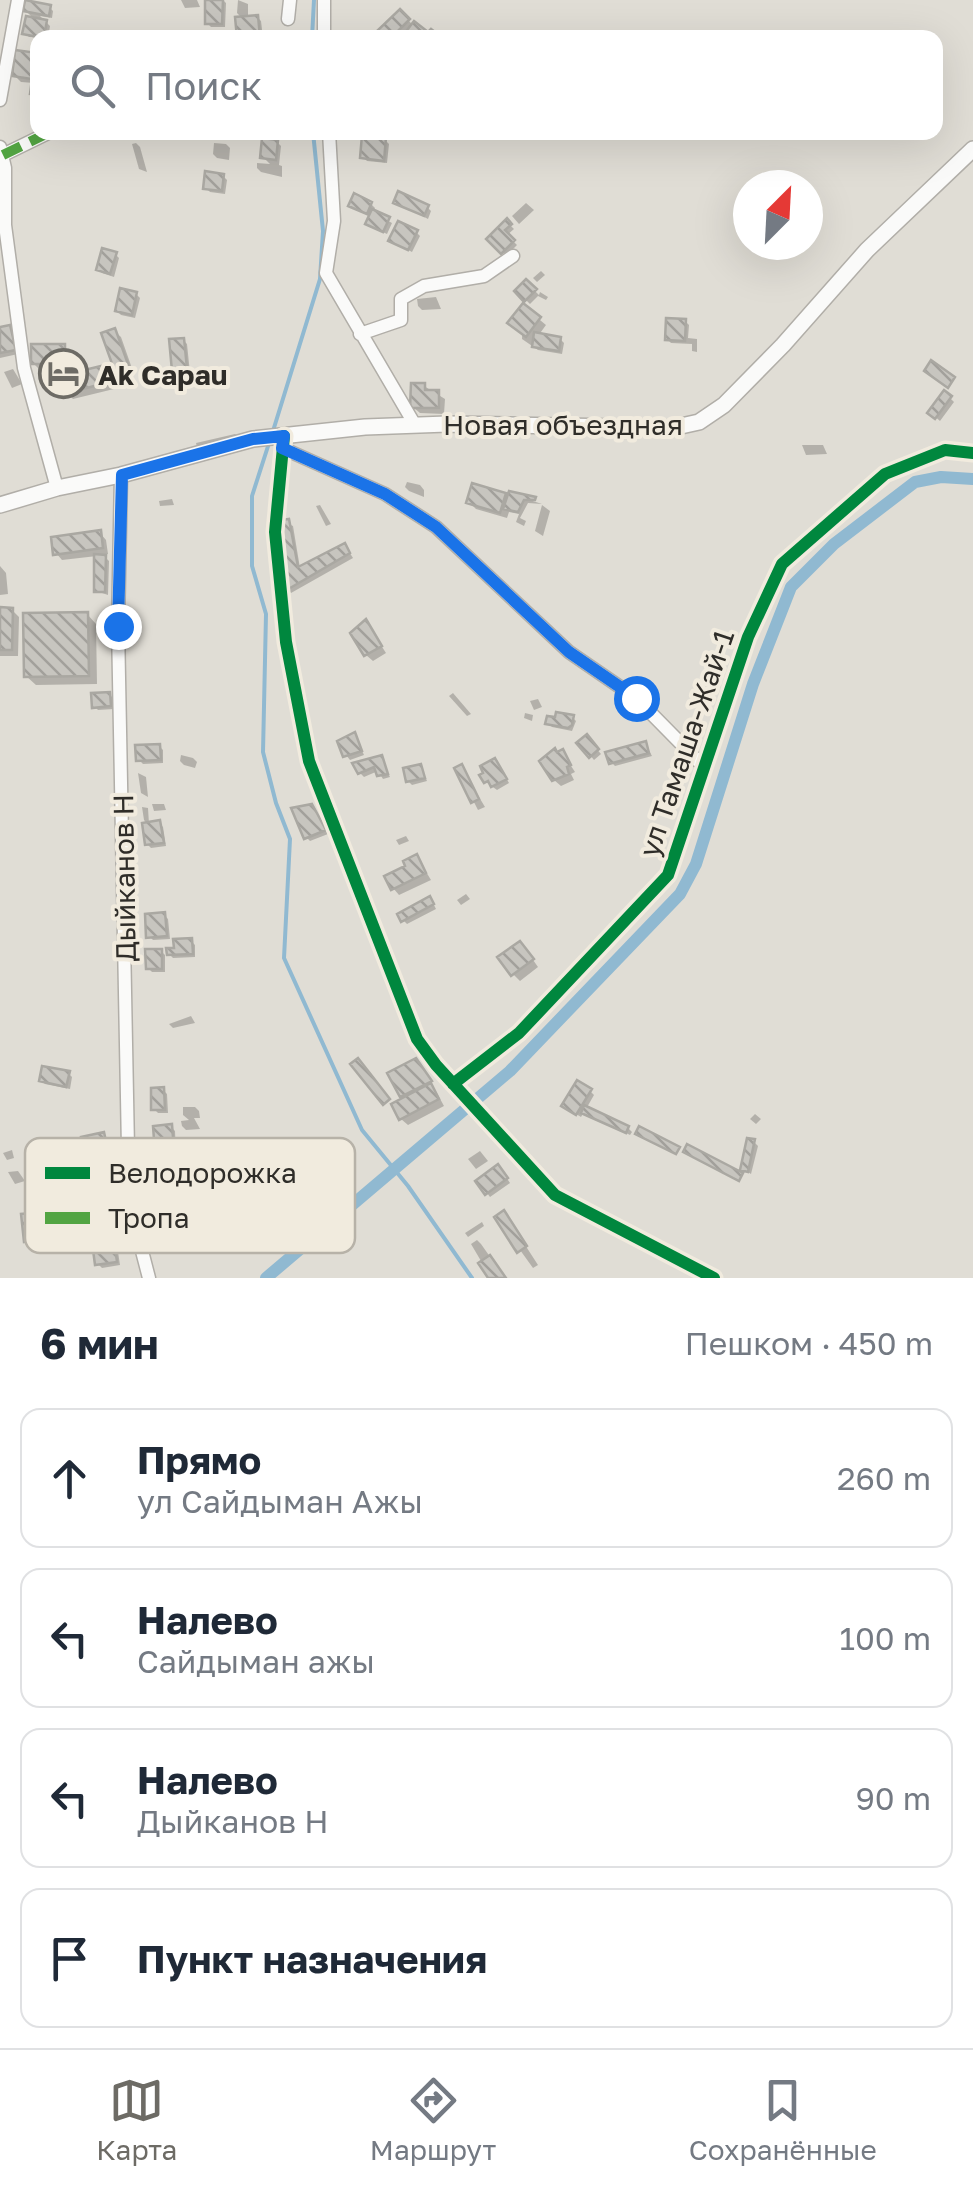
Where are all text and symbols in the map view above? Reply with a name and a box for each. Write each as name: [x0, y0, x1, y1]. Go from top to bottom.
search box: [30, 30, 943, 140]
icon: search: [65, 58, 120, 113]
text: Поиск: [145, 63, 262, 108]
north arrow: [733, 170, 823, 260]
hotel icon: Ak Capau: [37, 348, 89, 400]
place label: Ak Capau: [98, 358, 227, 391]
street label: Новая объездная: [443, 408, 683, 441]
route end: [96, 604, 142, 650]
street label: ул Тамаша-Жай-1: [632, 625, 740, 861]
route start: [614, 676, 660, 722]
street label: Дыйканов Н: [106, 794, 142, 962]
legend: [25, 1138, 355, 1253]
text: Велодорожка: [108, 1156, 297, 1189]
text: Тропа: [108, 1201, 189, 1234]
text: 6 мин: [40, 1318, 159, 1368]
text: Пешком · 450 m: [685, 1324, 933, 1362]
text: Прямо: [137, 1437, 261, 1482]
icon: ahead: [42, 1451, 97, 1506]
text: 260 m: [837, 1459, 931, 1497]
text: ул Сайдыман Ажы: [137, 1482, 423, 1520]
text: Налево: [137, 1597, 278, 1642]
icon: left: [42, 1611, 97, 1666]
text: 100 m: [839, 1619, 931, 1657]
text: Сайдыман ажы: [137, 1642, 375, 1680]
text: Налево: [137, 1757, 278, 1802]
icon: left: [42, 1771, 97, 1826]
text: 90 m: [855, 1779, 931, 1817]
text: Дыйканов Н: [137, 1802, 329, 1840]
icon: arrive: [42, 1931, 97, 1986]
text: Пункт назначения: [137, 1936, 487, 1981]
tab: Карта: [96, 2073, 177, 2166]
tab: Маршрут: [370, 2073, 496, 2166]
tab: Сохранённые: [689, 2073, 877, 2166]

